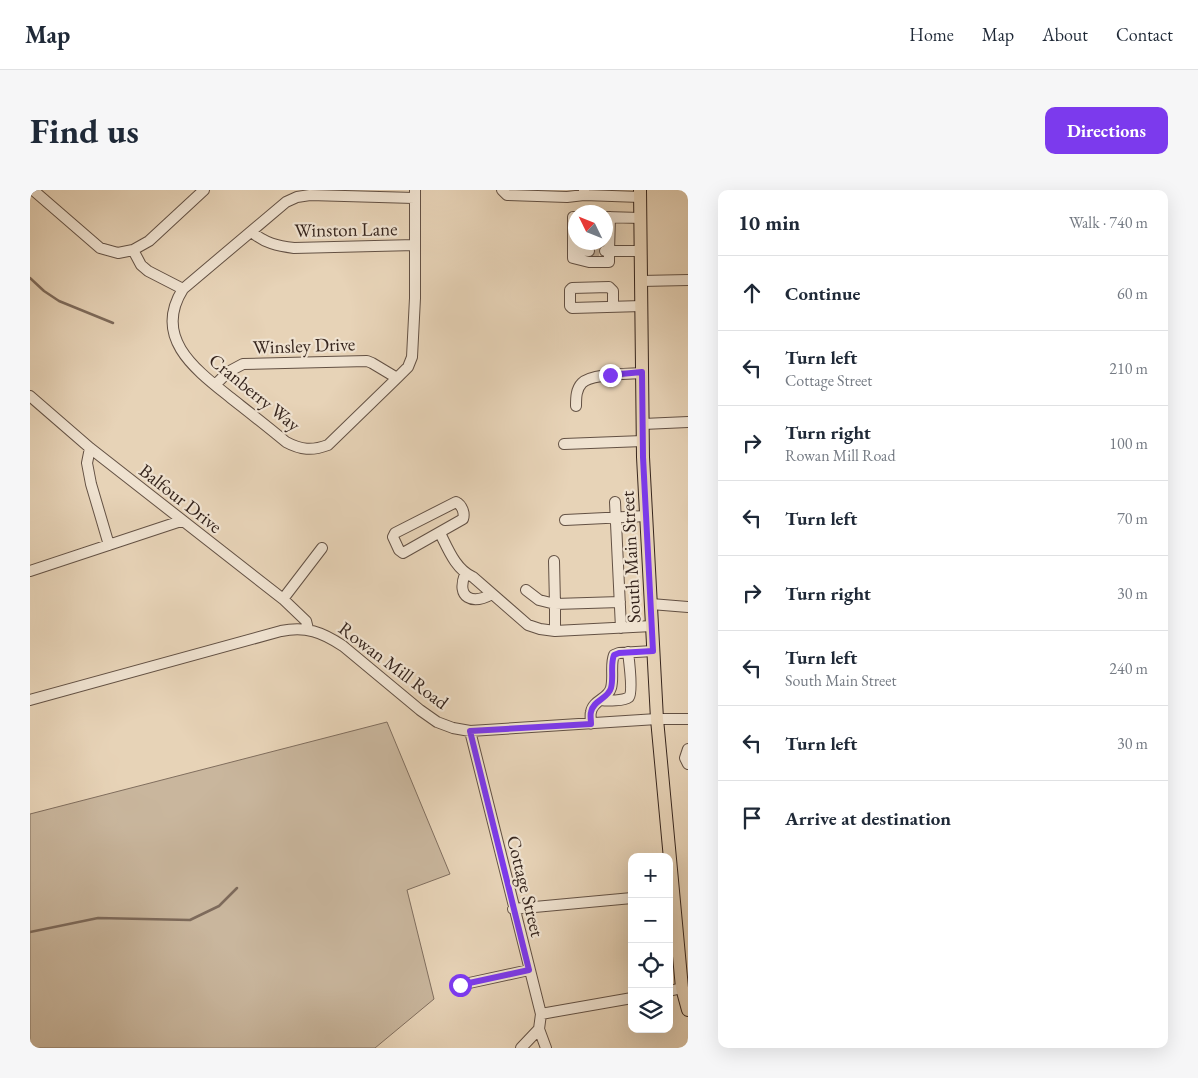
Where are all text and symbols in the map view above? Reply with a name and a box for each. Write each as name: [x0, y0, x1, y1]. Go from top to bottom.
text: Map: [25, 19, 70, 50]
text: Home: [909, 23, 954, 46]
text: Map: [982, 23, 1014, 46]
text: About: [1042, 23, 1088, 46]
text: Contact: [1116, 23, 1173, 46]
button: Directions: [1045, 107, 1168, 154]
text: Find us: [30, 108, 139, 153]
north arrow: [568, 205, 613, 250]
text: 10 min: [738, 209, 800, 236]
text: Walk · 740 m: [1069, 212, 1148, 233]
street label: Winston Lane: [294, 216, 398, 243]
icon: ahead: [738, 279, 766, 307]
text: Continue: [785, 281, 860, 306]
text: 60 m: [1117, 283, 1148, 304]
street label: Winsley Drive: [252, 331, 356, 360]
text: Turn left: [785, 345, 857, 370]
street label: Cranberry Way: [204, 348, 306, 437]
icon: left: [738, 354, 766, 382]
text: 210 m: [1109, 358, 1148, 379]
route end: [599, 364, 622, 387]
text: Cottage Street: [785, 370, 872, 391]
text: Turn right: [785, 420, 871, 445]
icon: right: [738, 429, 766, 457]
text: 100 m: [1109, 433, 1148, 454]
text: Rowan Mill Road: [785, 445, 896, 466]
street label: Balfour Drive: [134, 458, 227, 539]
street label: South Main Street: [615, 490, 646, 624]
icon: left: [738, 504, 766, 532]
text: Turn left: [785, 506, 857, 531]
text: 70 m: [1117, 508, 1148, 529]
icon: right: [738, 579, 766, 607]
text: Turn right: [785, 581, 871, 606]
text: 30 m: [1117, 583, 1148, 604]
street label: Rowan Mill Road: [334, 616, 454, 715]
text: Turn left: [785, 645, 857, 670]
icon: left: [738, 654, 766, 682]
text: 240 m: [1109, 658, 1148, 679]
text: South Main Street: [785, 670, 896, 691]
icon: left: [738, 729, 766, 757]
text: Turn left: [785, 731, 857, 756]
text: 30 m: [1117, 733, 1148, 754]
icon: arrive: [738, 804, 766, 832]
text: Arrive at destination: [785, 806, 951, 831]
street label: Cottage Street: [501, 833, 550, 939]
map controls: [628, 853, 673, 1033]
button: +: [628, 853, 673, 898]
button: −: [628, 898, 673, 943]
button: locate: [628, 943, 673, 988]
route start: [449, 974, 472, 997]
button: layers: [628, 988, 673, 1033]

